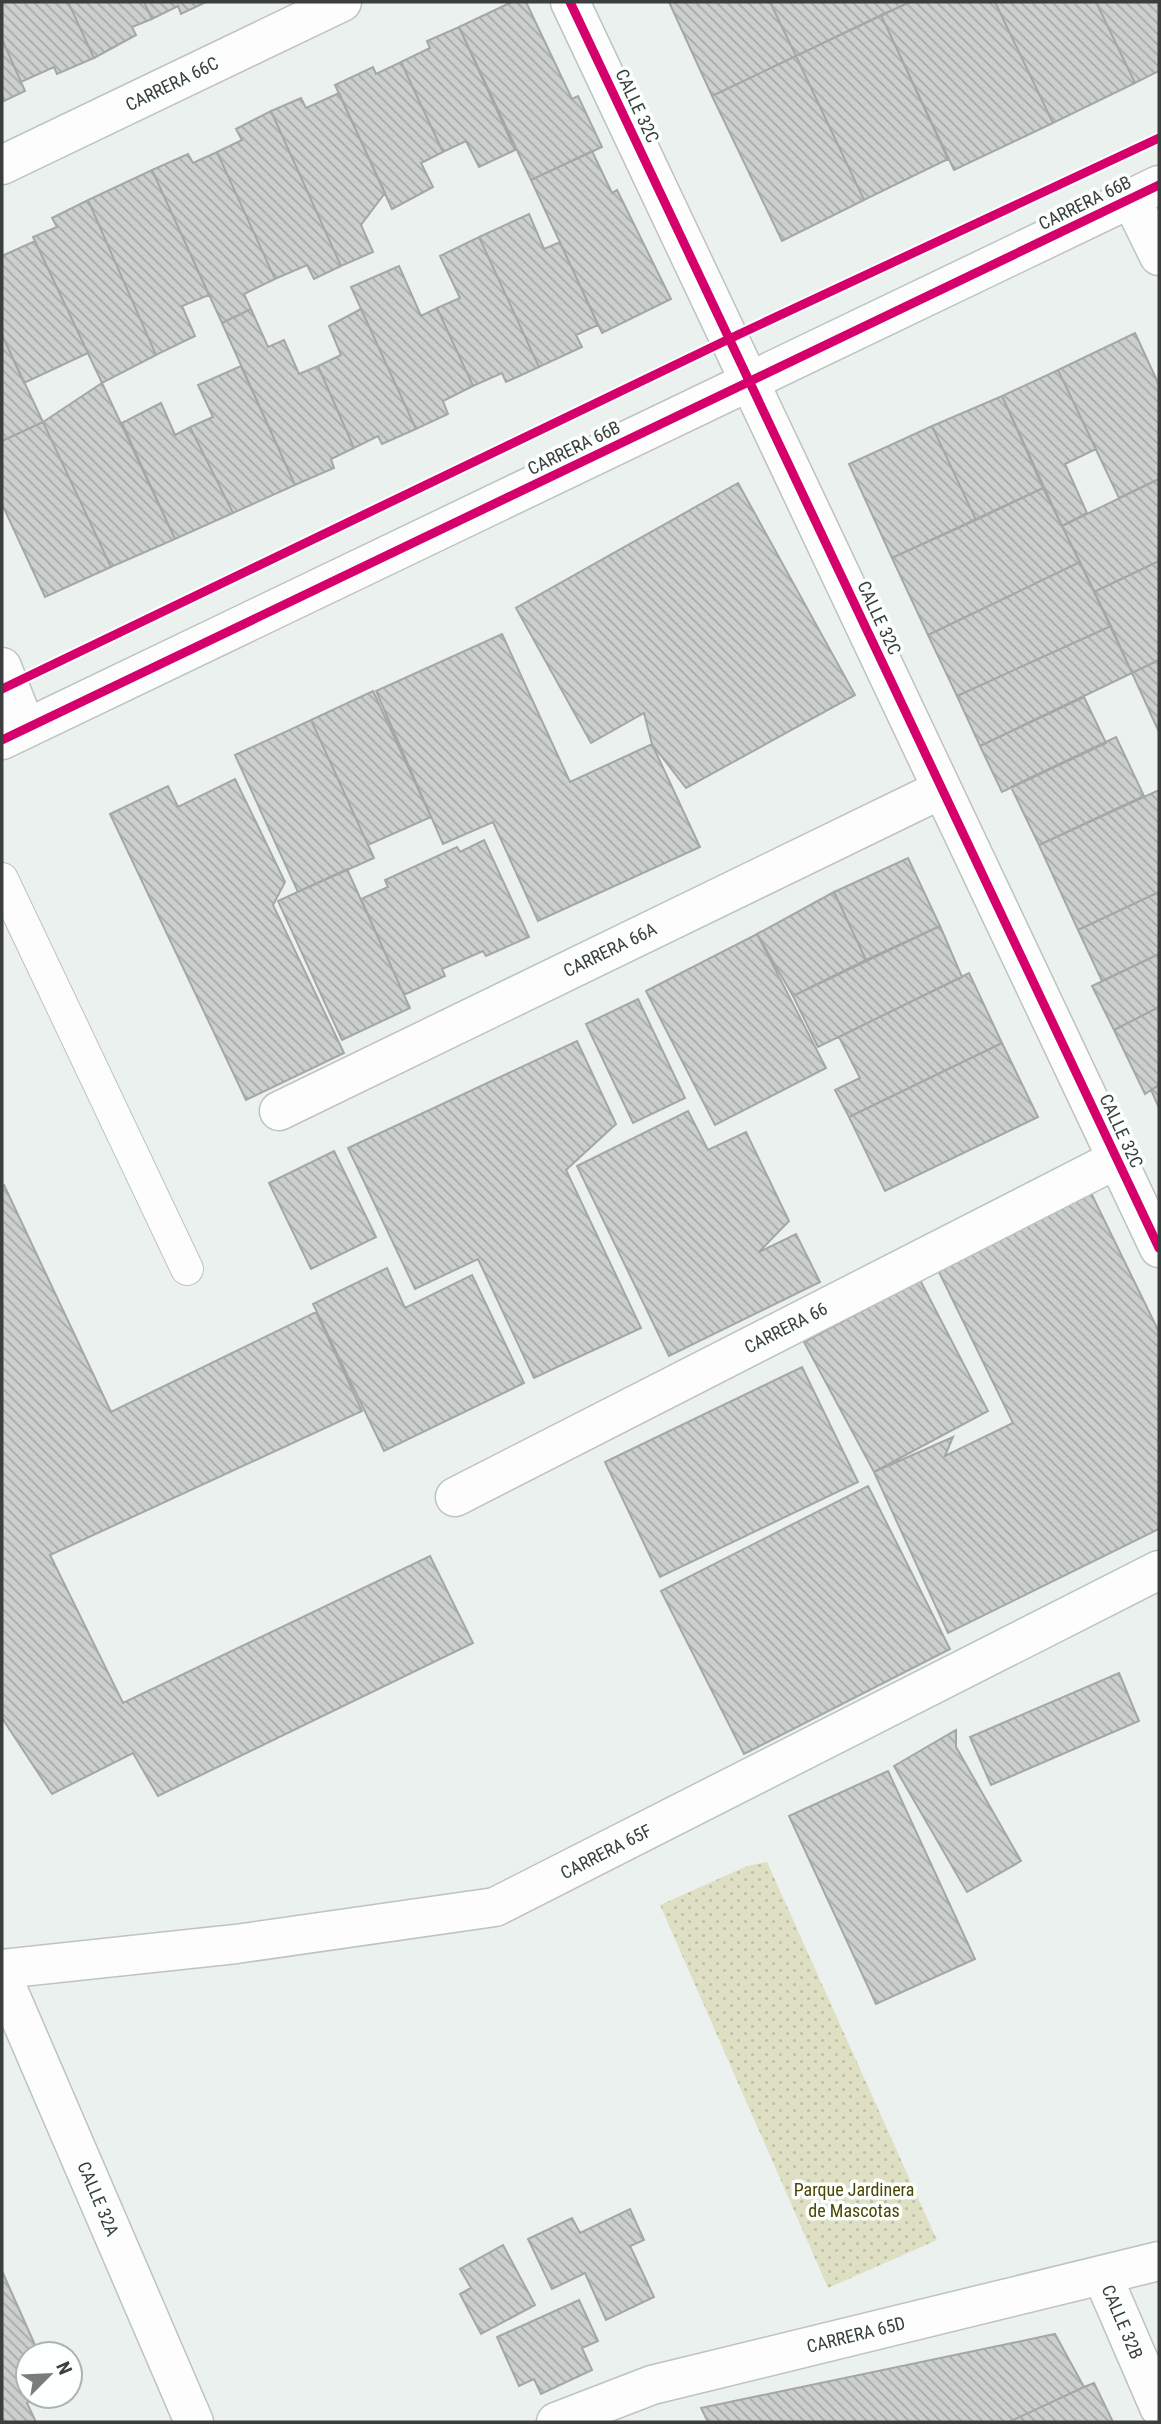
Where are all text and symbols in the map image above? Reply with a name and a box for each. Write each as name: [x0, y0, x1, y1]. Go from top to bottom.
street label: CARRERA 66C: [122, 52, 222, 115]
street label: CALLE 32C: [611, 66, 664, 146]
street label: CARRERA 66B: [1035, 171, 1134, 234]
street label: CARRERA 66B: [524, 416, 623, 479]
street label: CALLE 32C: [853, 578, 906, 658]
street label: CARRERA 66A: [560, 918, 660, 981]
street label: CALLE 32C: [1095, 1091, 1148, 1171]
street label: CARRERA 66: [741, 1298, 831, 1357]
street label: CARRERA 65F: [557, 1820, 655, 1883]
street label: CALLE 32A: [73, 2158, 124, 2240]
park label: Parque Jardinera de Mascotas: [794, 2179, 914, 2221]
street label: CALLE 32B: [1097, 2282, 1147, 2362]
street label: CARRERA 65D: [804, 2312, 907, 2357]
north arrow: [14, 2340, 84, 2410]
text: N: [51, 2358, 77, 2378]

